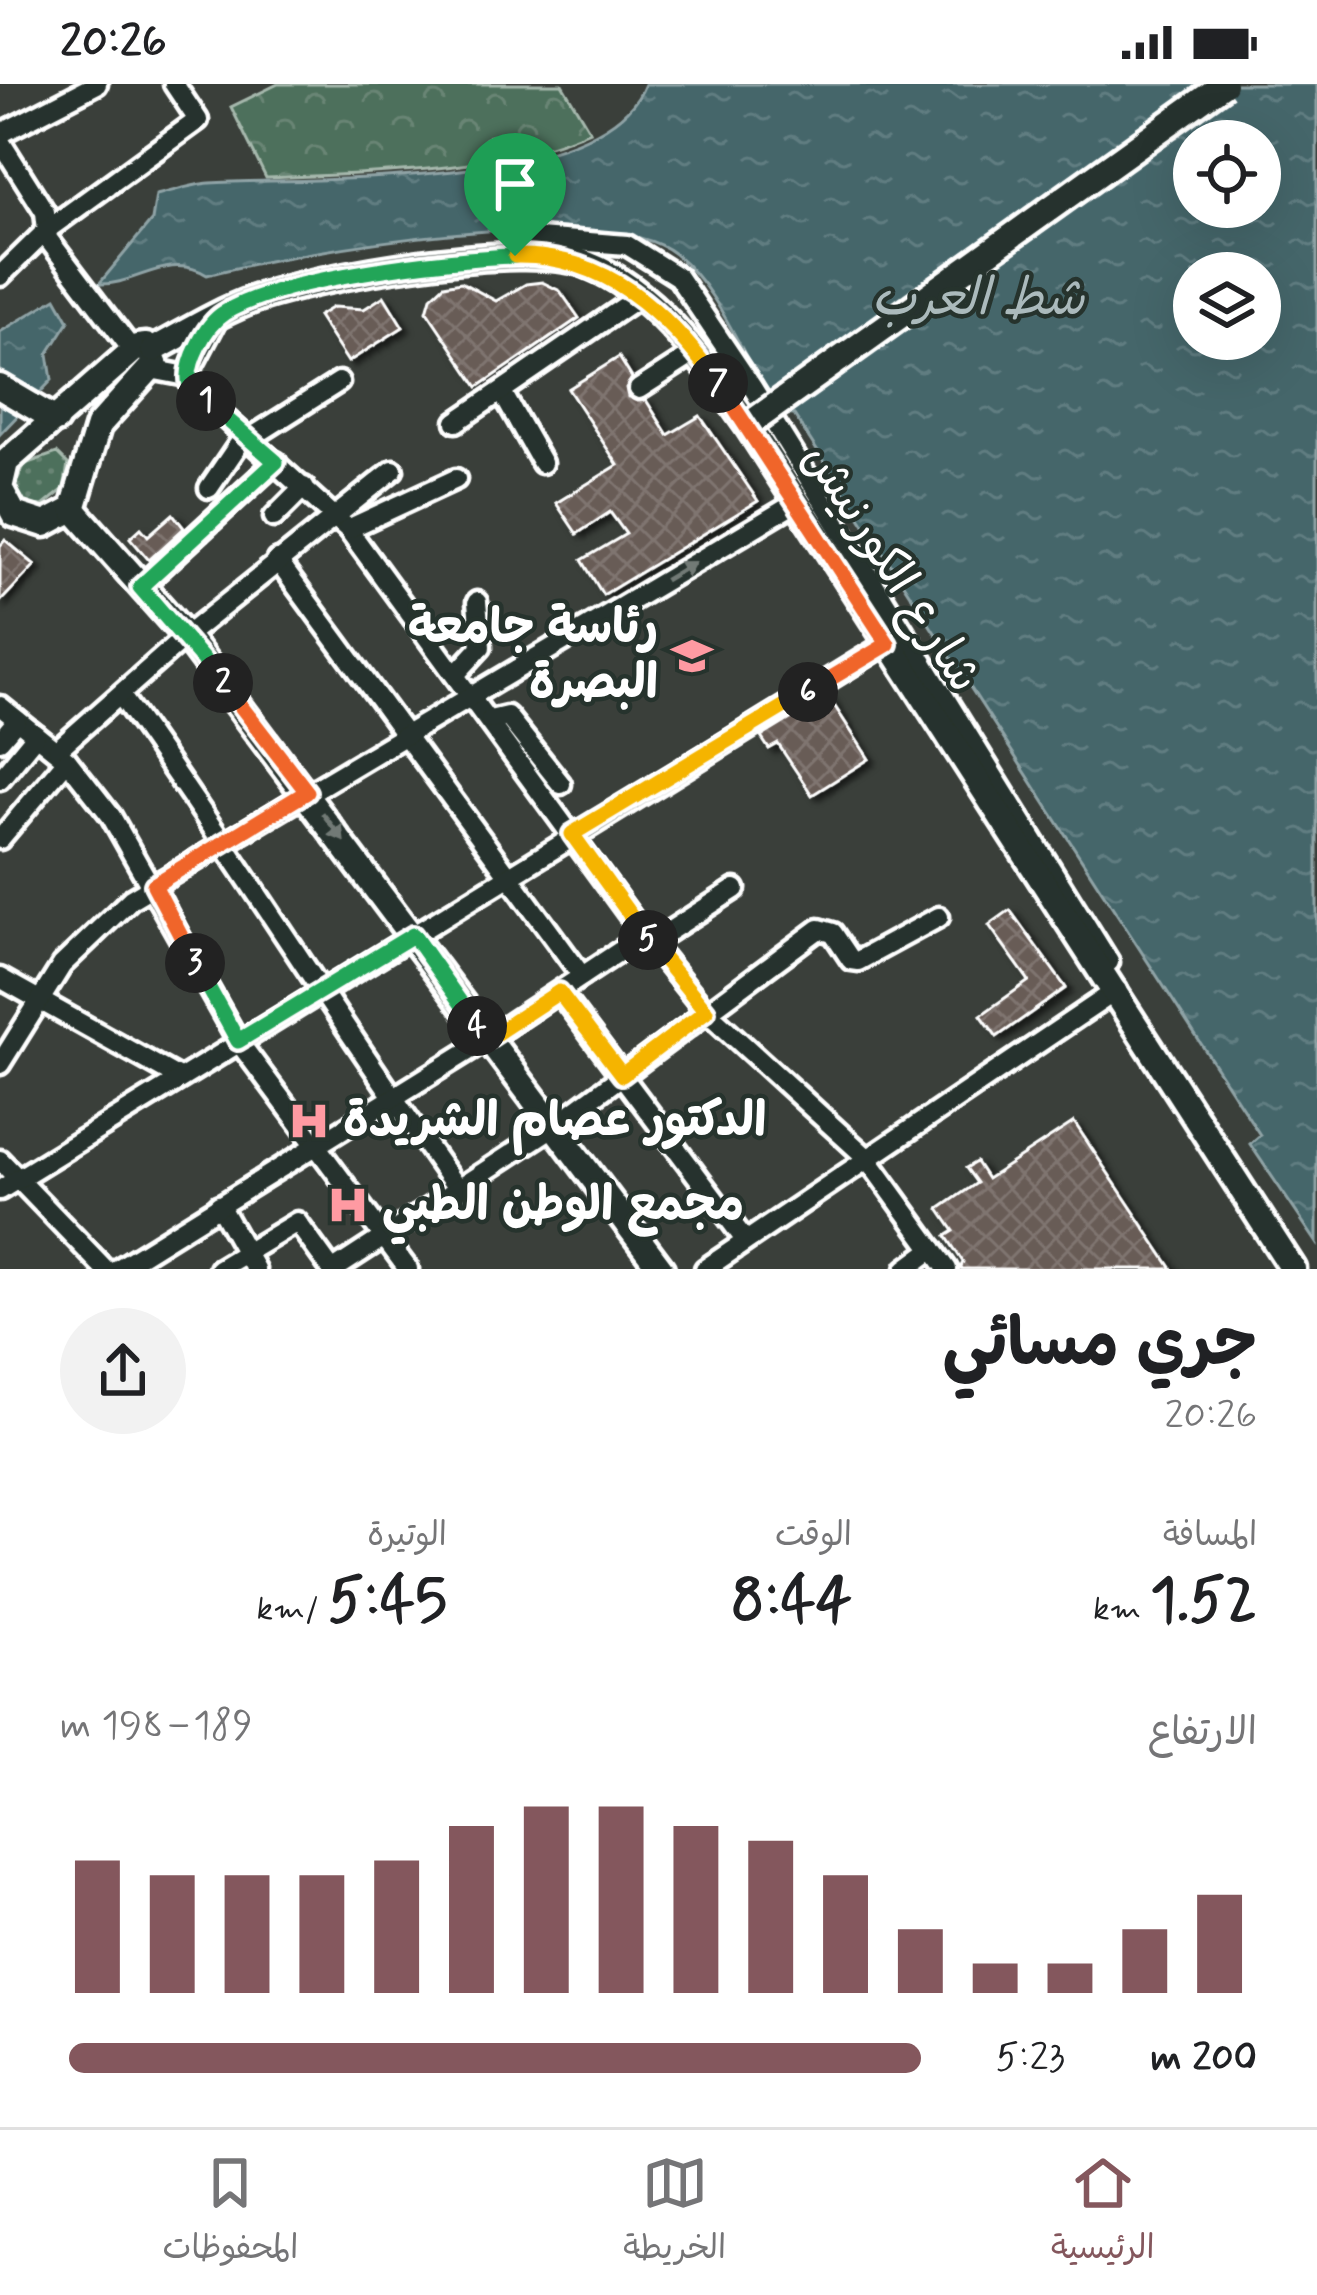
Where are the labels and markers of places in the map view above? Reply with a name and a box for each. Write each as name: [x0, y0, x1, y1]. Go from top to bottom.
pin: [464, 133, 566, 256]
pin: 7: [688, 353, 748, 413]
pin: 1: [176, 371, 236, 431]
place label: رئاسة جامعة البصرة: [408, 597, 658, 715]
school or university icon: رئاسة جامعة البصرة: [669, 633, 715, 679]
pin: 2: [193, 653, 253, 713]
pin: 6: [778, 662, 838, 722]
pin: 5: [618, 910, 678, 970]
pin: 3: [165, 933, 225, 993]
pin: 4: [447, 996, 507, 1056]
place label: الدكتور عصام الشريدة: [343, 1090, 766, 1156]
hospital icon: الدكتور عصام الشريدة: [286, 1098, 332, 1144]
place label: مجمع الوطن الطبي: [382, 1174, 744, 1245]
hospital icon: مجمع الوطن الطبي: [325, 1182, 371, 1228]

